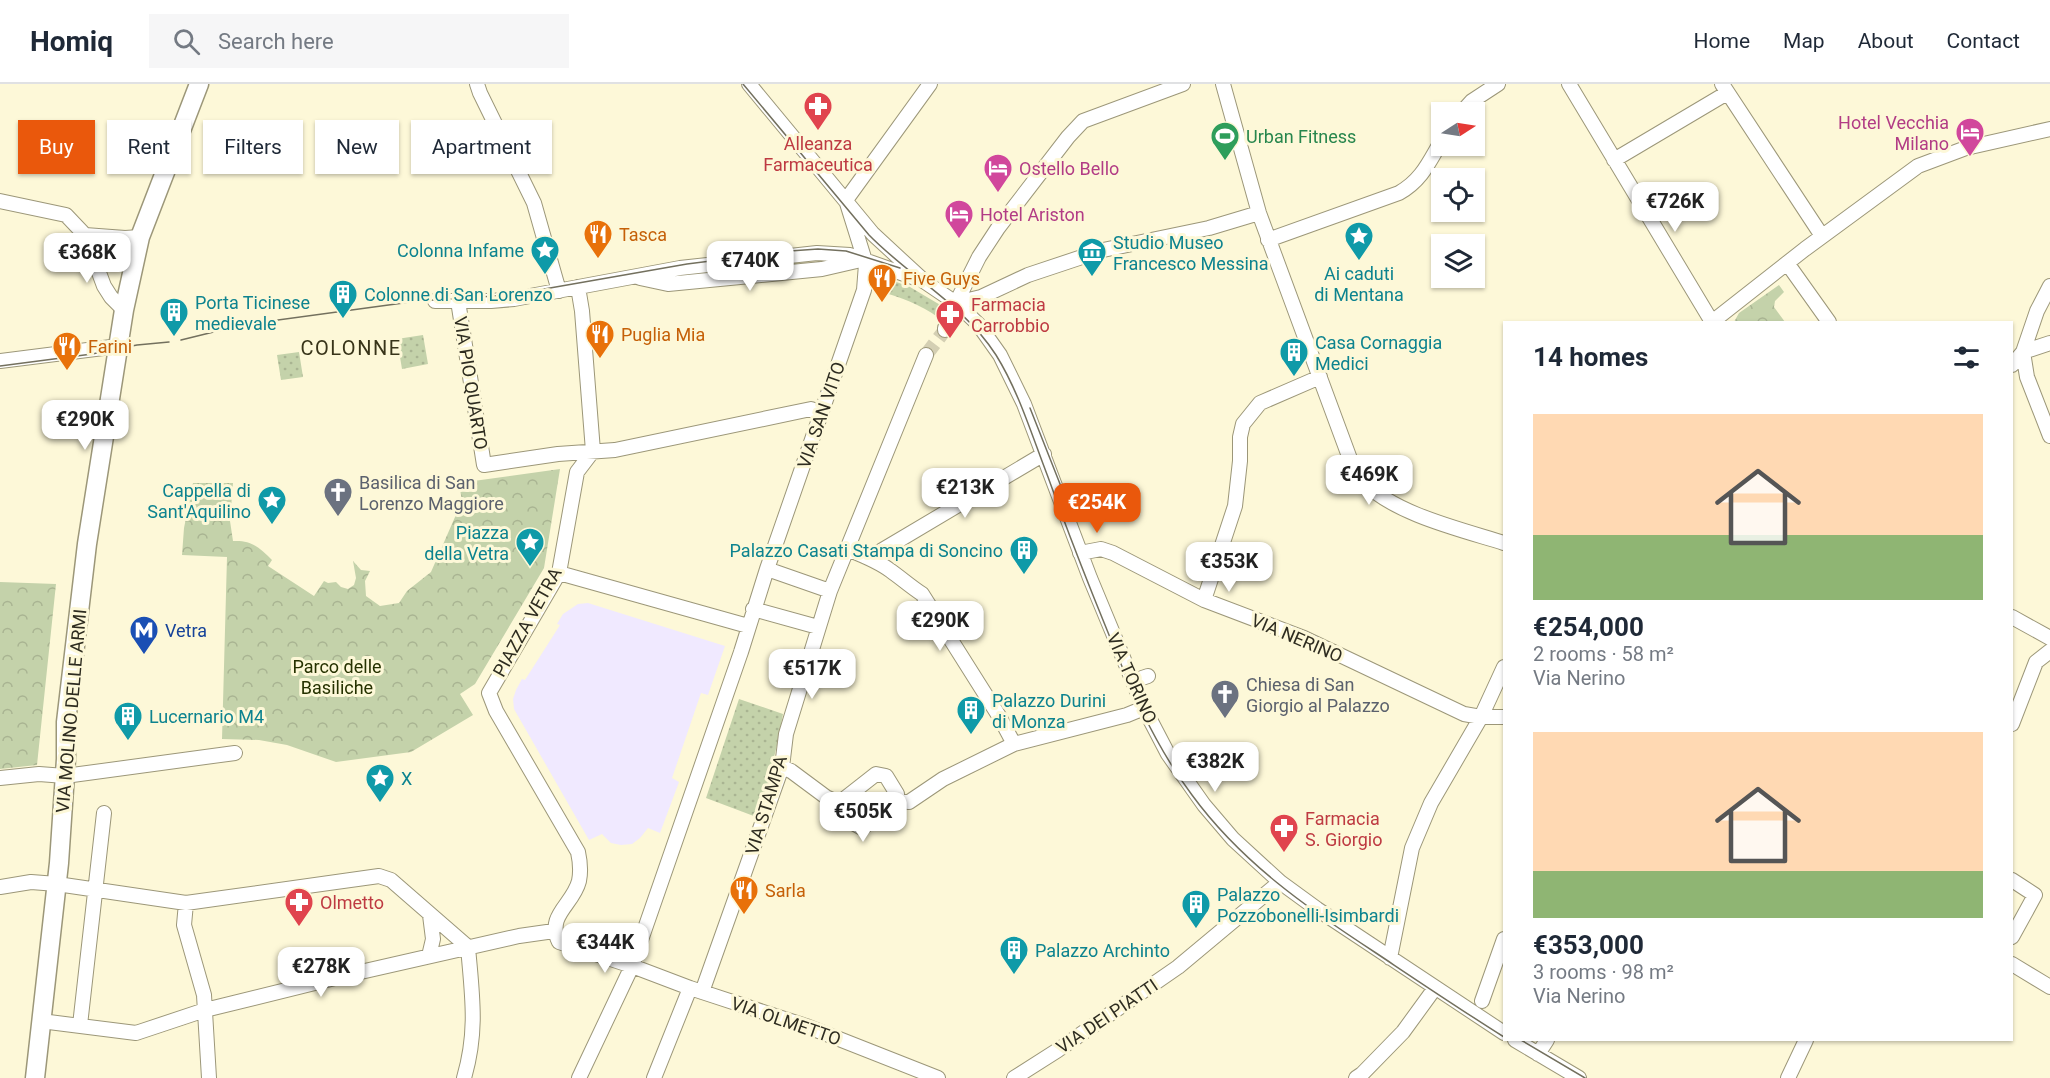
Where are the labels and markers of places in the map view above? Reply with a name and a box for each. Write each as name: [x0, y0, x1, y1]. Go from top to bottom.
pharmacy icon: Alleanza Farmaceutica: [802, 90, 834, 132]
place label: Hotel Vecchia Milano: [1838, 112, 1949, 154]
hotel icon: Hotel Vecchia Milano: [1954, 116, 1986, 158]
sports icon: Urban Fitness: [1209, 120, 1241, 162]
place label: Urban Fitness: [1246, 126, 1356, 147]
place label: Alleanza Farmaceutica: [763, 133, 873, 175]
hotel icon: Ostello Bello: [982, 152, 1014, 194]
place label: Ostello Bello: [1019, 158, 1119, 179]
pin: €726K: [1633, 182, 1717, 233]
hotel icon: Hotel Ariston: [943, 198, 975, 240]
place label: Hotel Ariston: [980, 204, 1085, 225]
restaurant icon: Tasca: [582, 218, 614, 260]
place icon: Ai caduti di Mentana: [1343, 220, 1375, 262]
place label: Tasca: [619, 224, 667, 245]
place label: Studio Museo Francesco Messina: [1113, 232, 1269, 274]
pin: €368K: [45, 233, 129, 284]
place icon: Colonna Infame: [529, 234, 561, 276]
museum icon: Studio Museo Francesco Messina: [1076, 236, 1108, 278]
place label: Colonna Infame: [397, 240, 524, 261]
pin: €740K: [708, 241, 792, 292]
restaurant icon: Five Guys: [866, 262, 898, 304]
place label: Ai caduti di Mentana: [1314, 263, 1404, 305]
place label: Five Guys: [903, 268, 980, 289]
building icon: Colonne di San Lorenzo: [327, 278, 359, 320]
place label: Colonne di San Lorenzo: [364, 284, 553, 305]
place label: Porta Ticinese medievale: [195, 292, 310, 334]
place label: Farmacia Carrobbio: [971, 294, 1050, 336]
building icon: Porta Ticinese medievale: [158, 296, 190, 338]
pharmacy icon: Farmacia Carrobbio: [934, 298, 966, 340]
restaurant icon: Puglia Mia: [584, 318, 616, 360]
place label: Puglia Mia: [621, 324, 705, 345]
restaurant icon: Farini: [51, 330, 83, 372]
place label: Casa Cornaggia Medici: [1315, 332, 1442, 374]
place label: Farini: [88, 336, 132, 357]
building icon: Casa Cornaggia Medici: [1278, 336, 1310, 378]
pin: €290K: [43, 400, 127, 451]
pin: €469K: [1327, 455, 1411, 506]
pin: €213K: [923, 468, 1007, 519]
place label: Basilica di San Lorenzo Maggiore: [359, 472, 504, 514]
church icon: Basilica di San Lorenzo Maggiore: [322, 476, 354, 518]
place label: Cappella di Sant'Aquilino: [147, 480, 251, 522]
pin: €254K: [1055, 483, 1139, 534]
place icon: Cappella di Sant'Aquilino: [256, 484, 288, 526]
place label: Piazza della Vetra: [424, 522, 509, 564]
place icon: Piazza della Vetra: [514, 526, 546, 568]
building icon: Palazzo Casati Stampa di Soncino: [1008, 534, 1040, 576]
place label: Palazzo Casati Stampa di Soncino: [730, 540, 1003, 561]
pin: €353K: [1187, 542, 1271, 593]
pin: €290K: [898, 601, 982, 652]
metro station icon: Vetra: [128, 614, 160, 656]
place label: Vetra: [165, 620, 207, 641]
pin: €517K: [770, 649, 854, 700]
place label: Chiesa di San Giorgio al Palazzo: [1246, 674, 1390, 716]
church icon: Chiesa di San Giorgio al Palazzo: [1209, 678, 1241, 720]
place label: Palazzo Durini di Monza: [992, 690, 1106, 732]
building icon: Palazzo Durini di Monza: [955, 694, 987, 736]
building icon: Lucernario M4: [112, 700, 144, 742]
place label: Lucernario M4: [149, 706, 264, 727]
pin: €382K: [1173, 742, 1257, 793]
place icon: X: [364, 762, 396, 804]
place label: X: [401, 768, 412, 789]
pin: €505K: [821, 792, 905, 843]
place label: Farmacia S. Giorgio: [1305, 808, 1382, 850]
pharmacy icon: Farmacia S. Giorgio: [1268, 812, 1300, 854]
restaurant icon: Sarla: [728, 874, 760, 916]
place label: Sarla: [765, 880, 806, 901]
place label: Palazzo Pozzobonelli-Isimbardi: [1217, 884, 1399, 926]
pharmacy icon: Olmetto: [283, 886, 315, 928]
building icon: Palazzo Pozzobonelli-Isimbardi: [1180, 888, 1212, 930]
place label: Olmetto: [320, 892, 384, 913]
pin: €344K: [563, 923, 647, 974]
building icon: Palazzo Archinto: [998, 934, 1030, 976]
place label: Palazzo Archinto: [1035, 940, 1170, 961]
pin: €278K: [279, 947, 363, 998]

